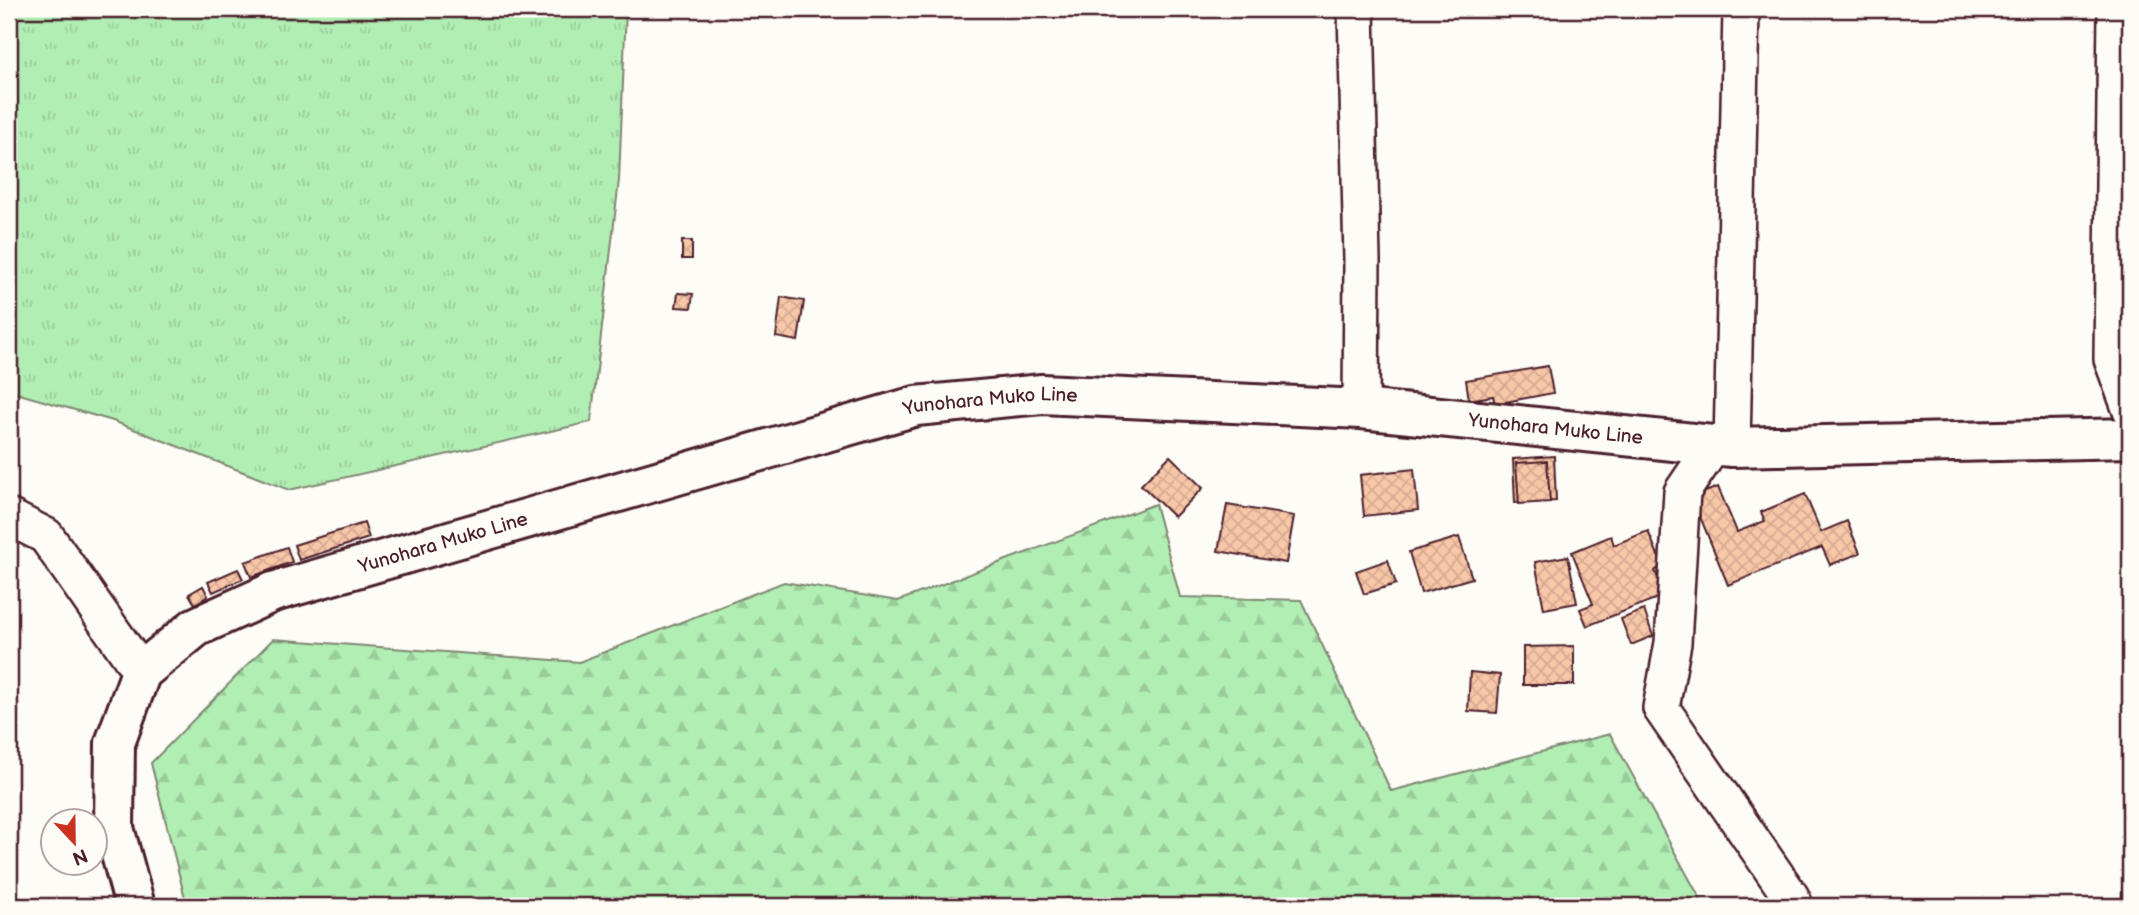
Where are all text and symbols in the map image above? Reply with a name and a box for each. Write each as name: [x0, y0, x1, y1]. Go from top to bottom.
street label: Yunohara Muko Line: [899, 382, 1078, 421]
street label: Yunohara Muko Line: [1466, 408, 1644, 449]
street label: Yunohara Muko Line: [355, 507, 530, 579]
north arrow: [38, 806, 108, 876]
text: N: [69, 843, 91, 870]

